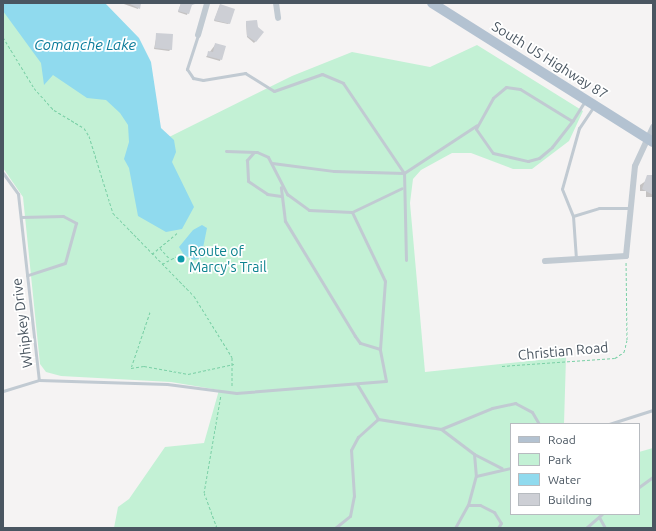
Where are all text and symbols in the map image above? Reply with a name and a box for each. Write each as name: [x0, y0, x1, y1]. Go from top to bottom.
street label: South US Highway 87: [489, 18, 611, 102]
water label: Comanche Lake: [34, 36, 136, 54]
place label: Route of Marcy's Trail: [189, 243, 267, 276]
marker: Route of Marcy's Trail: [176, 254, 186, 264]
street label: Whipkey Drive: [8, 277, 36, 369]
street label: Christian Road: [517, 339, 609, 363]
legend: [510, 423, 640, 515]
text: Road: [548, 433, 576, 446]
text: Park: [548, 453, 572, 466]
text: Water: [548, 473, 581, 486]
text: Building: [548, 493, 592, 506]

